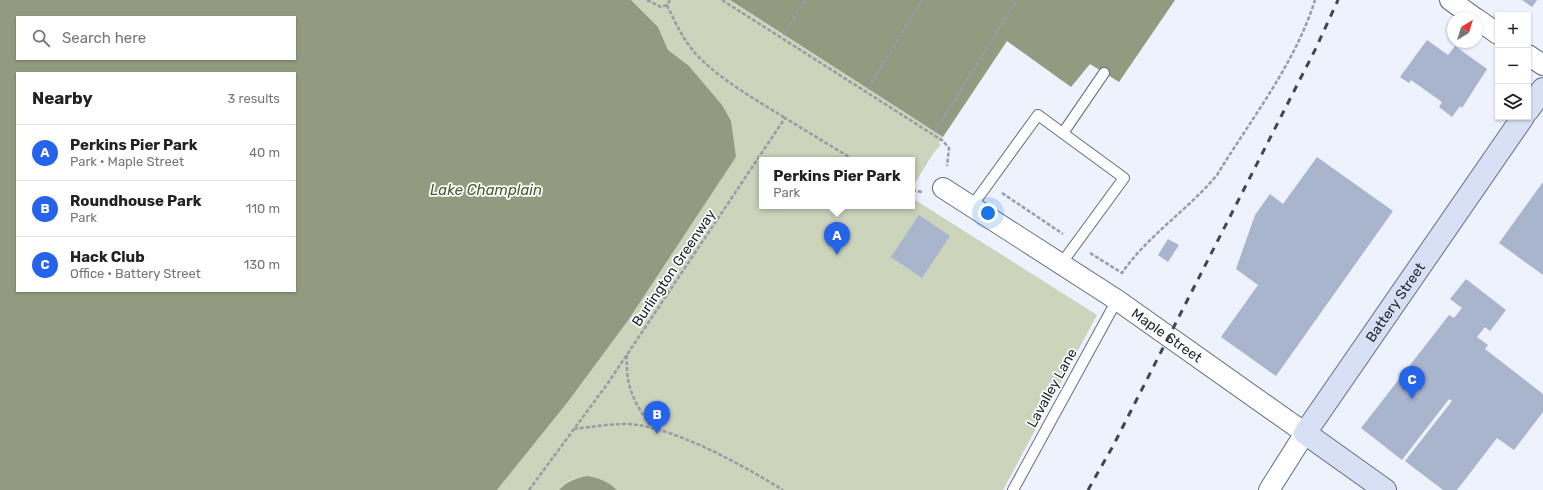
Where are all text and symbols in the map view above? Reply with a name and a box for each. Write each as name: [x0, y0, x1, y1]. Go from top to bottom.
north arrow: [1447, 12, 1483, 48]
map controls: [1495, 12, 1531, 120]
button: +: [1495, 12, 1531, 48]
search box: [16, 16, 296, 60]
icon: search: [30, 27, 52, 49]
text: Search here: [62, 29, 146, 47]
button: −: [1495, 48, 1531, 84]
button: layers: [1495, 84, 1531, 120]
text: Nearby: [32, 88, 93, 108]
text: 3 results: [228, 91, 280, 106]
text: Perkins Pier Park: [70, 136, 197, 154]
text: A: [40, 145, 50, 160]
text: 40 m: [249, 145, 280, 160]
text: Park · Maple Street: [70, 154, 184, 169]
popup: [759, 157, 915, 209]
text: Perkins Pier Park: [773, 167, 901, 185]
water label: Lake Champlain: [430, 181, 542, 199]
text: Park: [773, 185, 800, 200]
text: Roundhouse Park: [70, 192, 202, 210]
text: B: [40, 201, 50, 216]
text: 110 m: [246, 201, 280, 216]
your location: [978, 203, 998, 223]
street label: Burlington Greenway: [629, 206, 720, 330]
text: Park: [70, 210, 97, 225]
pin: A: [824, 222, 850, 255]
text: Hack Club: [70, 248, 145, 266]
text: C: [40, 257, 50, 272]
text: 130 m: [244, 257, 280, 272]
street label: Battery Street: [1362, 259, 1429, 345]
text: Office · Battery Street: [70, 266, 201, 281]
street label: Maple Street: [1128, 305, 1206, 366]
street label: Lavalley Lane: [1023, 345, 1081, 431]
pin: C: [1399, 366, 1425, 399]
pin: B: [644, 401, 670, 434]

